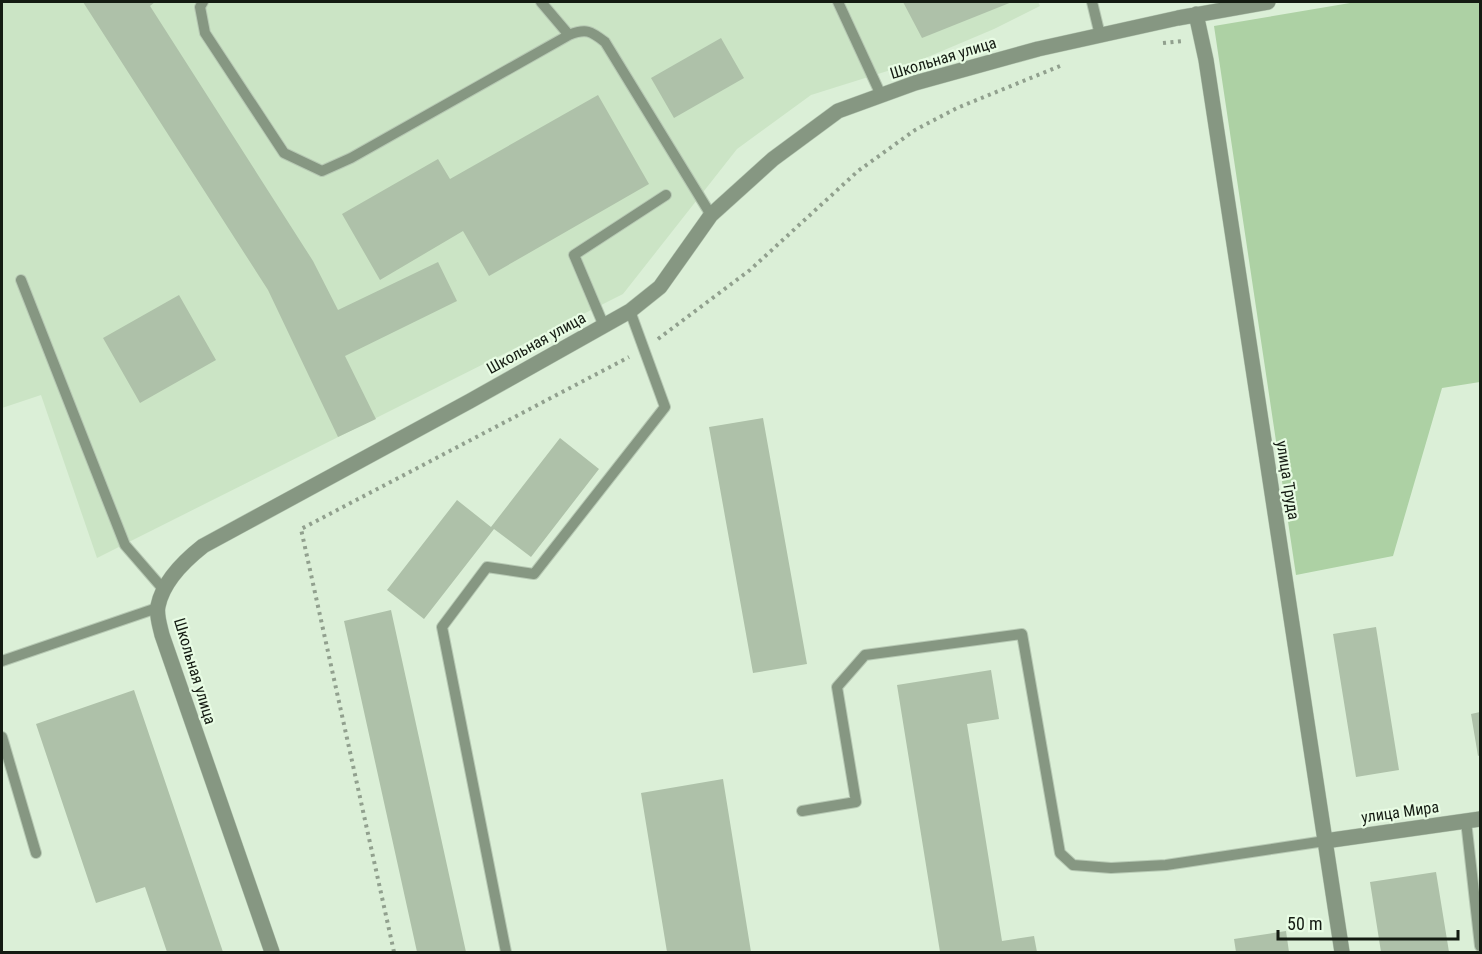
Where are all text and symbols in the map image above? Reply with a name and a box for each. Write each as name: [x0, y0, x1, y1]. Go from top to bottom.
street label: Школьная улица: [888, 33, 998, 83]
street label: Школьная улица: [483, 308, 589, 378]
street label: улица Труда: [1272, 439, 1304, 521]
street label: Школьная улица: [170, 616, 220, 726]
street label: улица Мира: [1360, 797, 1440, 827]
scale bar: [1278, 903, 1458, 941]
text: 50 m: [1287, 913, 1322, 934]

